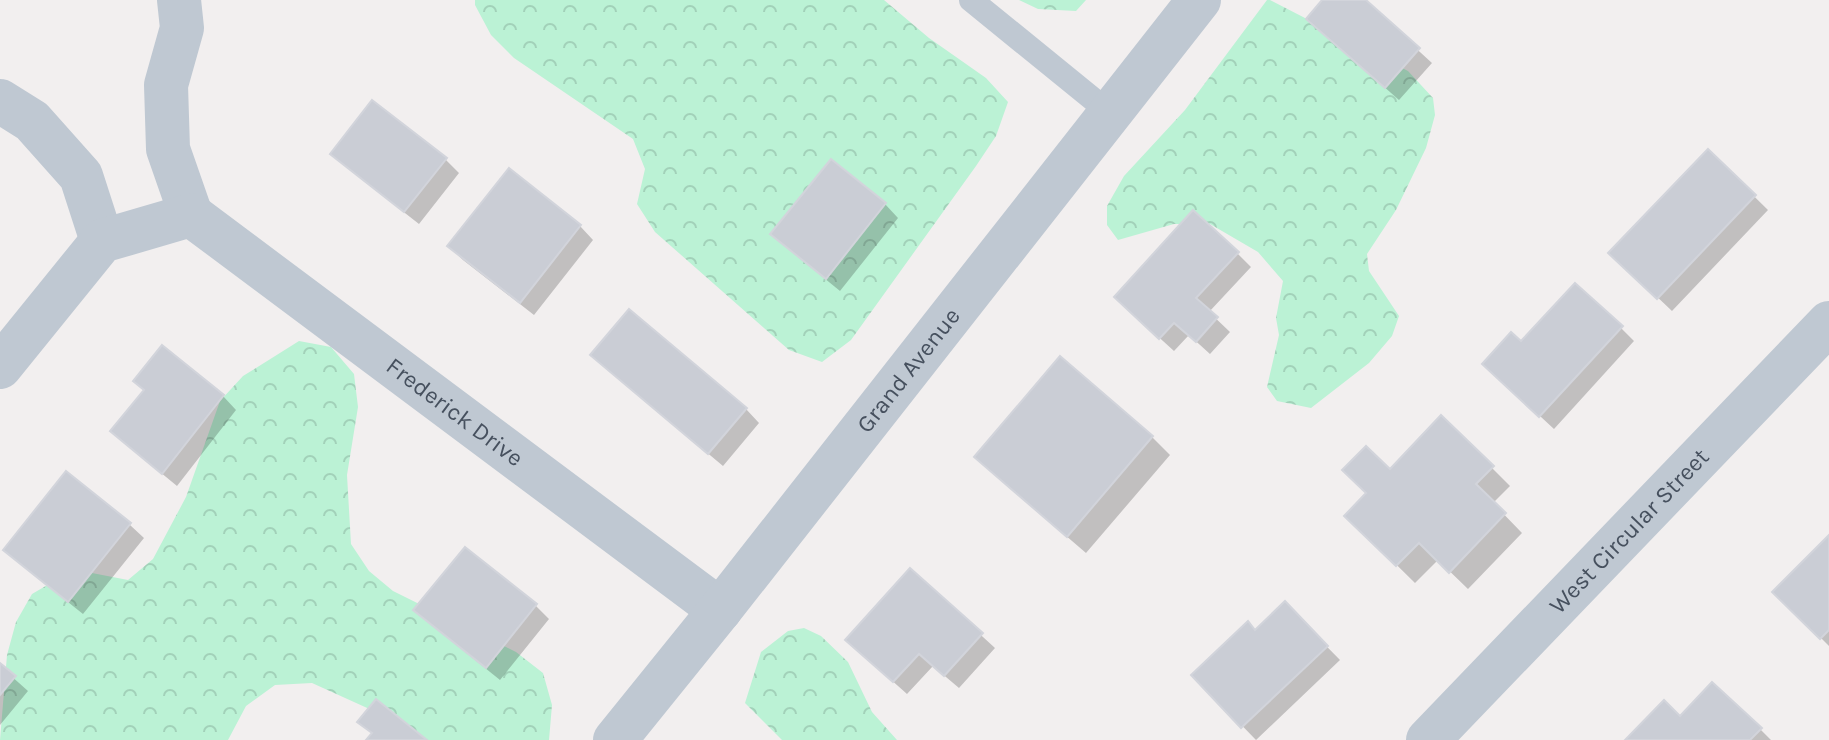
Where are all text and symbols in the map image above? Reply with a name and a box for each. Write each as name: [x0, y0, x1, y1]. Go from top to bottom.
street label: Grand Avenue: [851, 302, 966, 438]
street label: Frederick Drive: [381, 352, 529, 472]
street label: West Circular Street: [1543, 443, 1715, 619]

